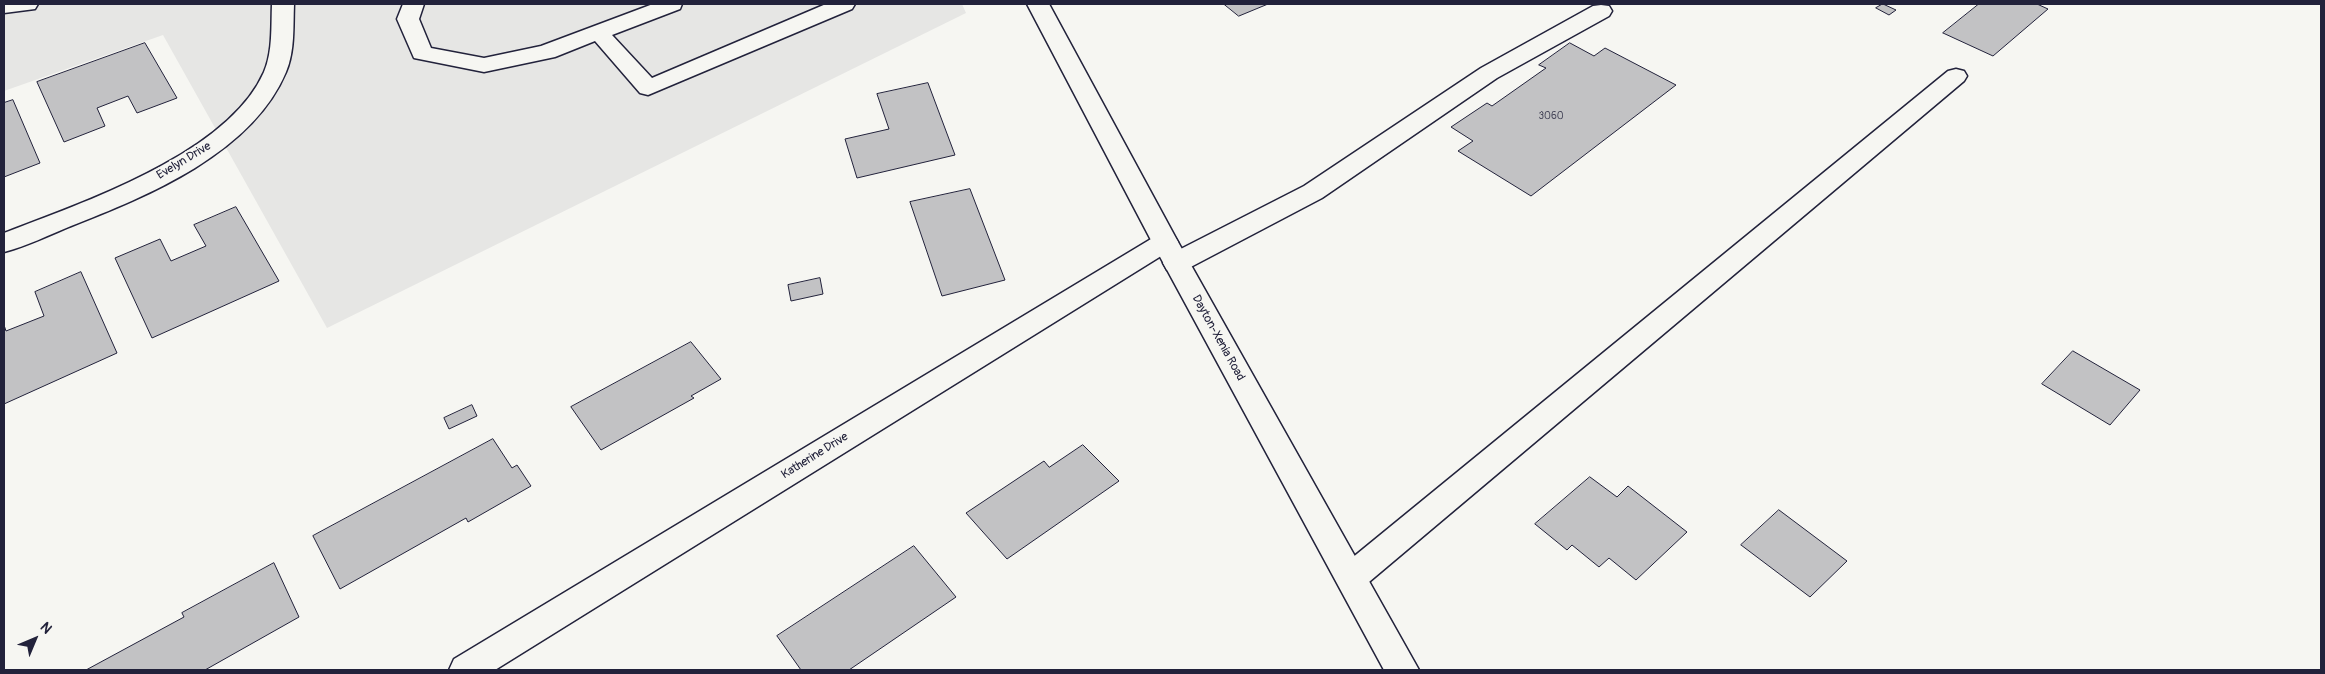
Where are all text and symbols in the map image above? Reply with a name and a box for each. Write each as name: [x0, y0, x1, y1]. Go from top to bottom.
house number: 3060: [1538, 110, 1564, 122]
street label: Evelyn Drive: [154, 139, 214, 183]
street label: Dayton-Xenia Road: [1188, 293, 1248, 383]
street label: Katherine Drive: [779, 430, 851, 482]
north arrow: [10, 614, 60, 664]
text: N: [37, 619, 55, 637]

